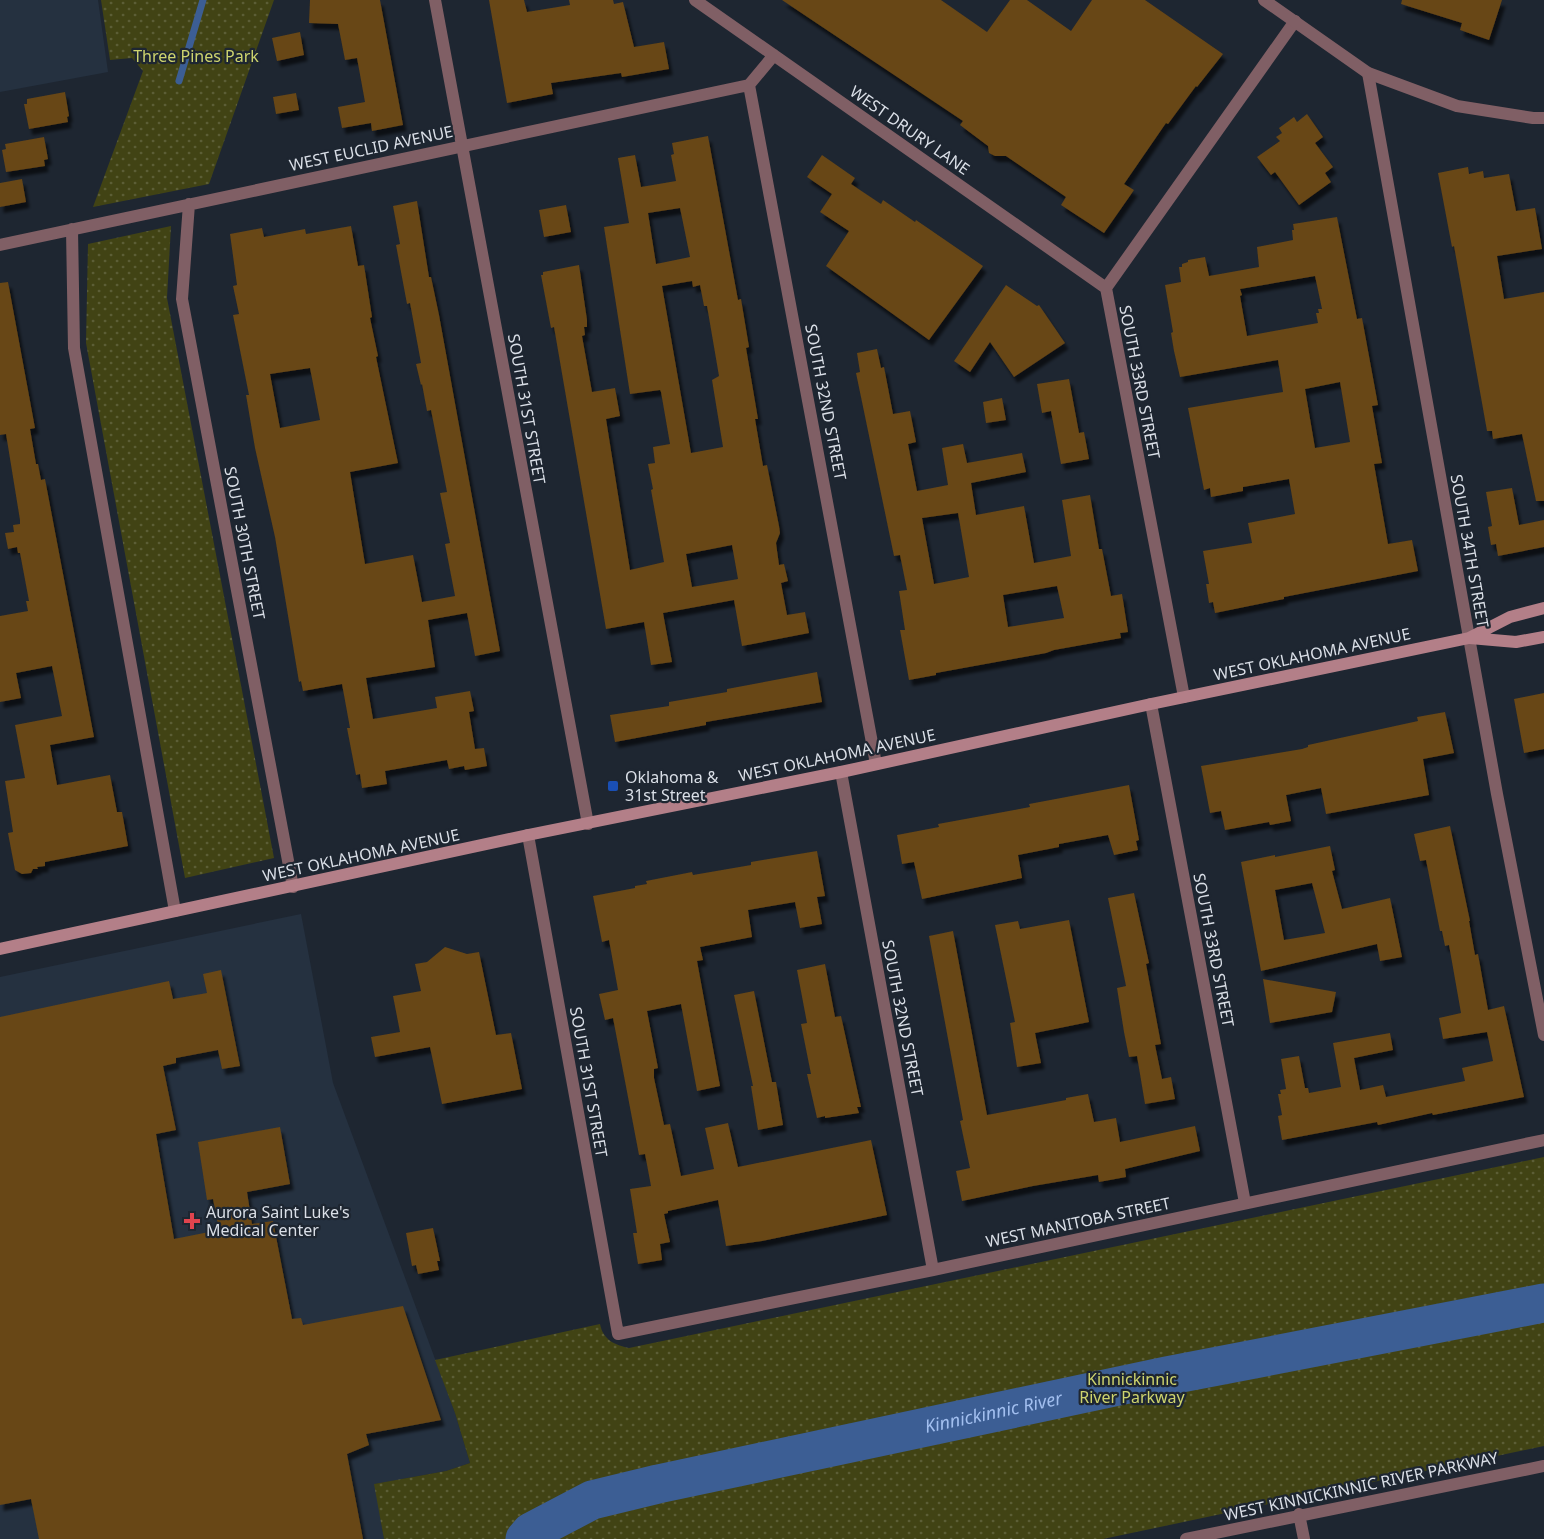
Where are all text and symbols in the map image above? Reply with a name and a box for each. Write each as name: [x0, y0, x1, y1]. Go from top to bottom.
park label: Three Pines Park: [133, 45, 259, 67]
street label: WEST DRURY LANE: [846, 80, 974, 180]
street label: WEST EUCLID AVENUE: [287, 120, 455, 176]
street label: SOUTH 33RD STREET: [1114, 303, 1166, 461]
street label: SOUTH 32ND STREET: [800, 322, 852, 482]
street label: SOUTH 31ST STREET: [503, 332, 551, 486]
street label: SOUTH 30TH STREET: [219, 465, 271, 621]
street label: SOUTH 34TH STREET: [1446, 473, 1494, 630]
street label: WEST OKLAHOMA AVENUE: [1212, 622, 1412, 686]
street label: WEST OKLAHOMA AVENUE: [737, 723, 937, 787]
place label: Oklahoma & 31st Street: [625, 766, 719, 806]
marker: Oklahoma & 31st Street: [606, 779, 620, 793]
street label: WEST OKLAHOMA AVENUE: [261, 823, 461, 887]
street label: SOUTH 33RD STREET: [1188, 871, 1240, 1029]
street label: SOUTH 32ND STREET: [877, 938, 929, 1098]
street label: SOUTH 31ST STREET: [565, 1005, 613, 1159]
street label: WEST MANITOBA STREET: [984, 1192, 1172, 1252]
place label: Aurora Saint Luke's Medical Center: [206, 1201, 350, 1241]
marker: Aurora Saint Luke's Medical Center: [183, 1212, 201, 1230]
park label: Kinnickinnic River Parkway: [1079, 1368, 1186, 1408]
water label: Kinnickinnic River: [922, 1385, 1065, 1438]
street label: WEST KINNICKINNIC RIVER PARKWAY: [1222, 1446, 1501, 1526]

